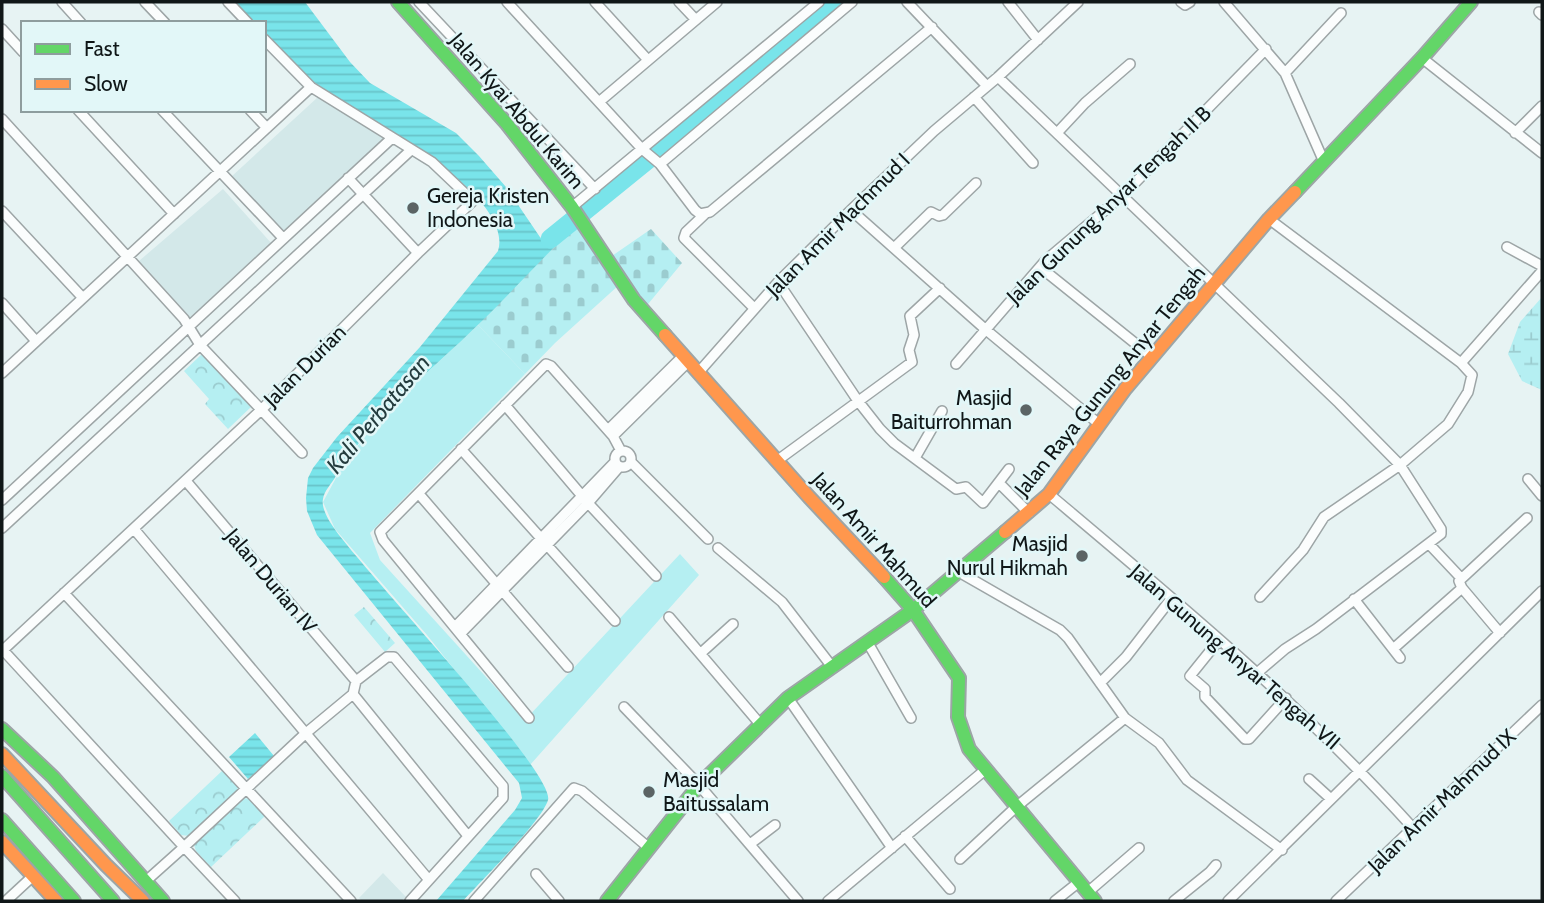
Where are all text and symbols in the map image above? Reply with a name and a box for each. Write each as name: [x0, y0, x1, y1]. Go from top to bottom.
legend: [21, 21, 266, 112]
street label: Jalan Kyai Abdul Karim: [444, 27, 590, 194]
text: Fast: [84, 36, 120, 61]
text: Slow: [84, 71, 128, 96]
street label: Jalan Gunung Anyar Tengah II B: [1001, 100, 1216, 310]
street label: Jalan Amir Machmud I: [760, 148, 915, 302]
place label: Gereja Kristen Indonesia: [427, 183, 549, 232]
marker: Gereja Kristen Indonesia: [405, 200, 421, 216]
street label: Jalan Raya Gunung Anyar Tengah: [1008, 260, 1210, 502]
street label: Jalan Durian: [258, 319, 351, 413]
water label: Kali Perbatasan: [320, 349, 436, 479]
place label: Masjid Baiturrohman: [891, 385, 1012, 434]
marker: Masjid Baiturrohman: [1018, 402, 1034, 418]
street label: Jalan Amir Mahmud: [806, 466, 942, 612]
street label: Jalan Durian IV: [220, 523, 322, 638]
place label: Masjid Nurul Hikmah: [947, 531, 1068, 580]
marker: Masjid Nurul Hikmah: [1074, 548, 1090, 564]
street label: Jalan Gunung Anyar Tengah VII: [1125, 558, 1345, 755]
street label: Jalan Amir Mahmud IX: [1362, 723, 1521, 878]
place label: Masjid Baitussalam: [663, 767, 769, 816]
marker: Masjid Baitussalam: [641, 784, 657, 800]

